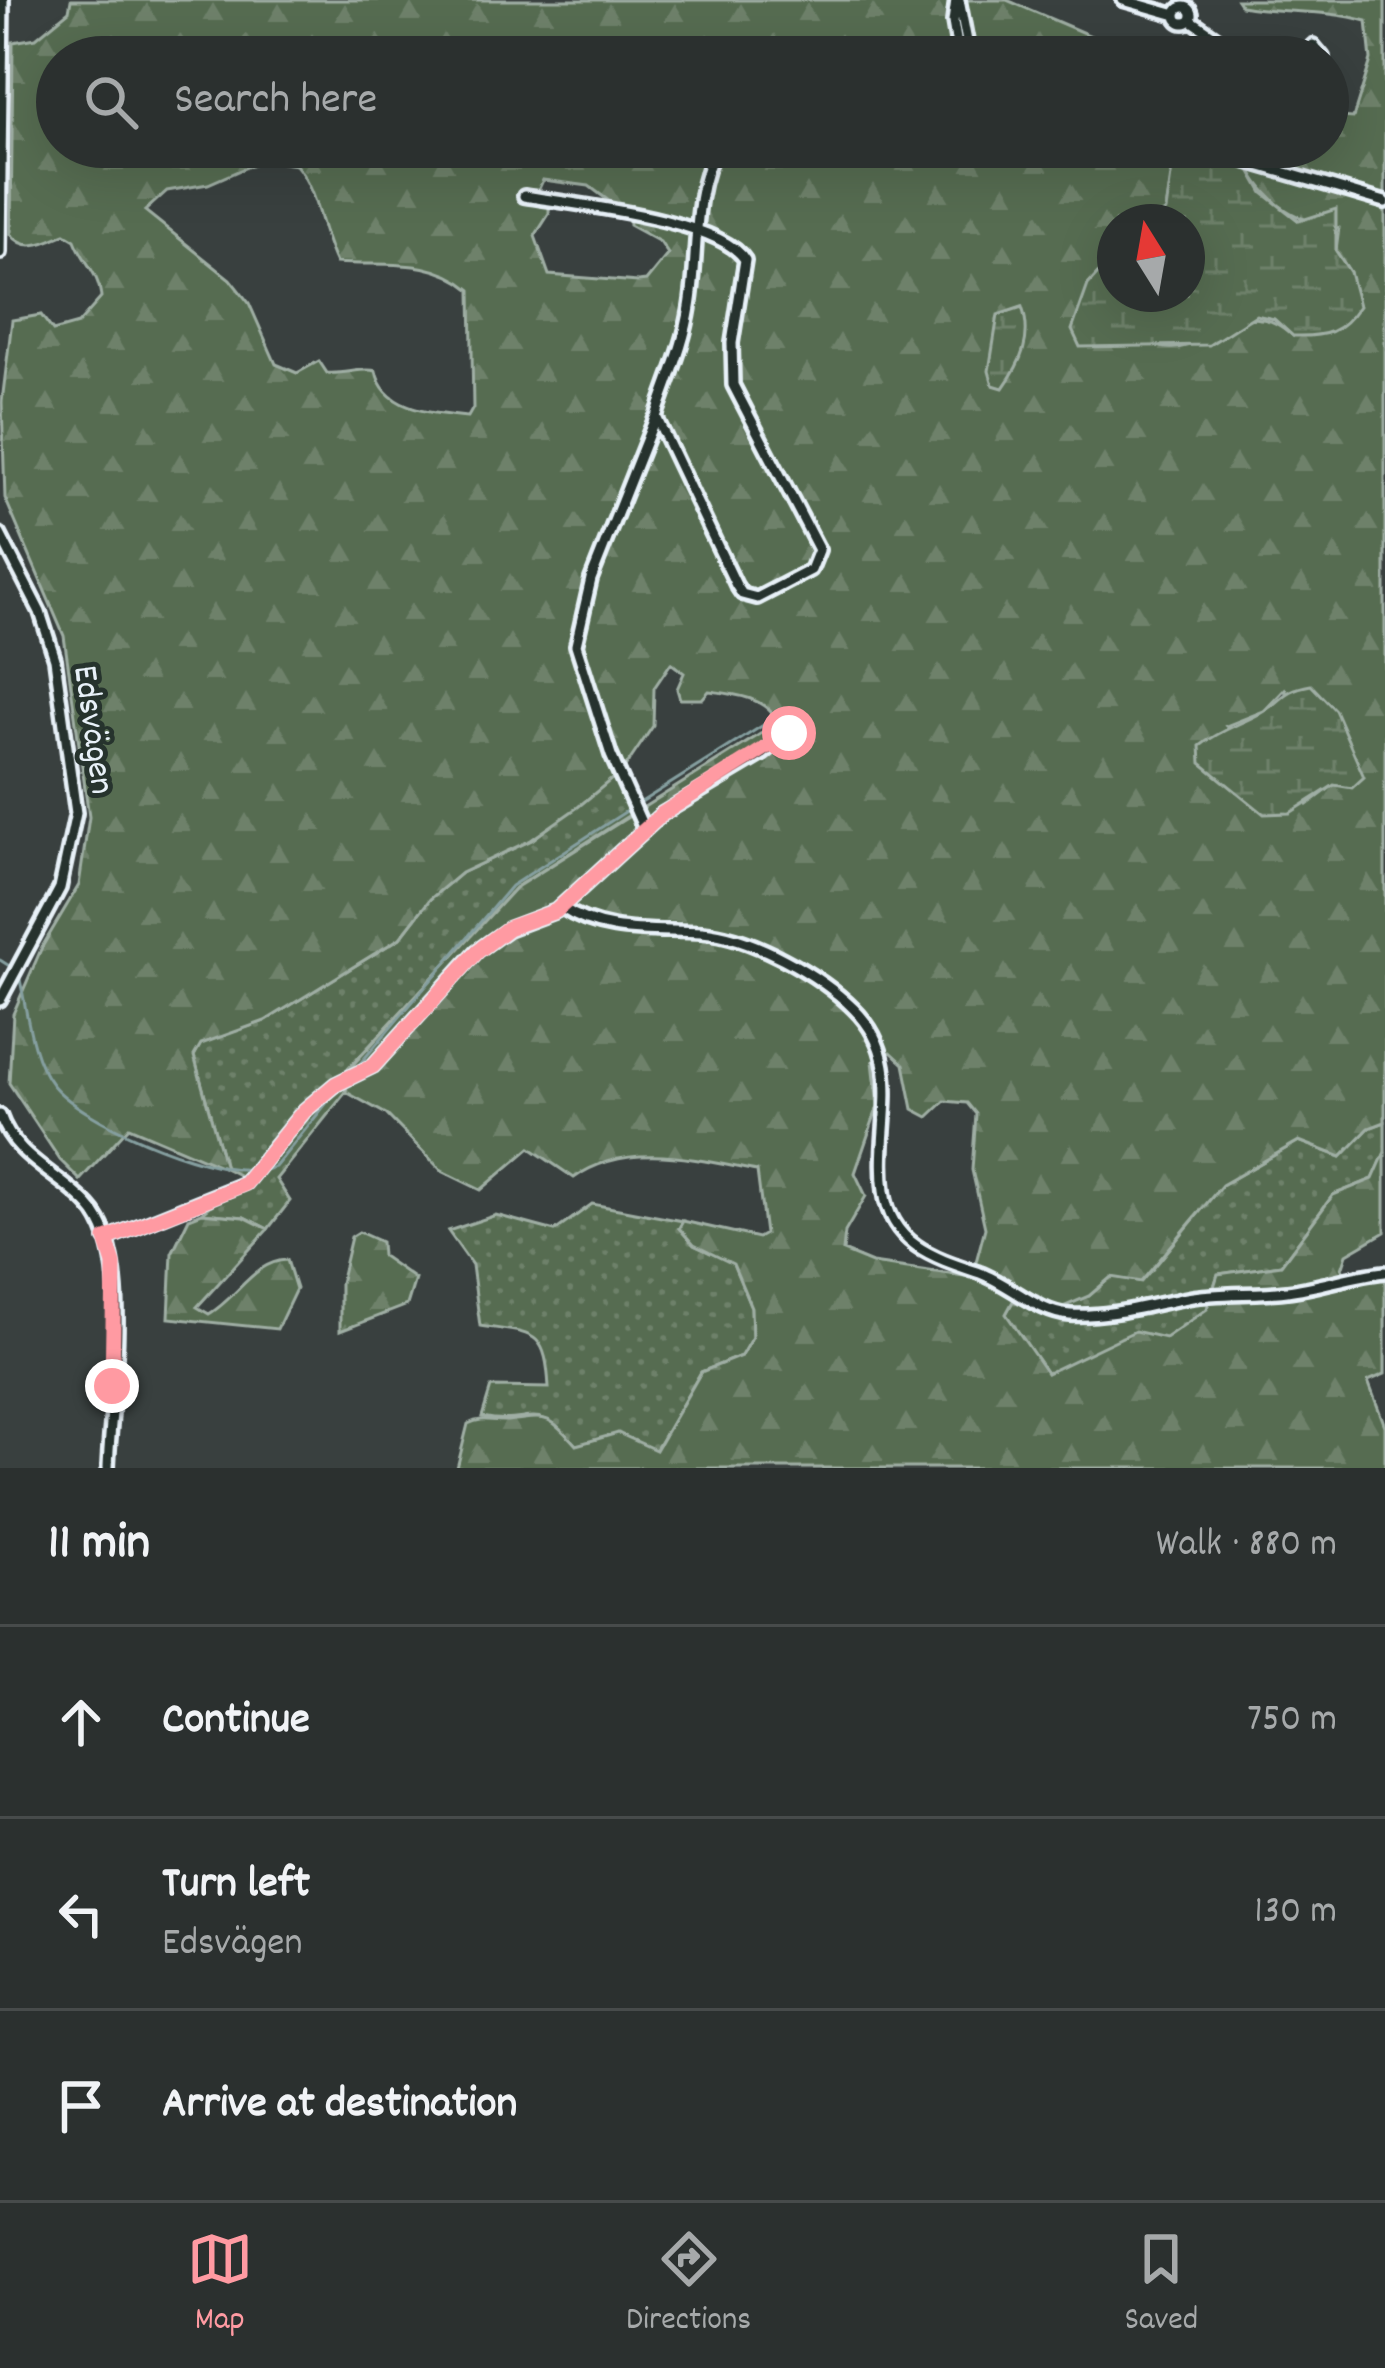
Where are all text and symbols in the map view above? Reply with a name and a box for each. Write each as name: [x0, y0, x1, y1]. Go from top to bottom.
search box: [36, 36, 1349, 168]
icon: search: [78, 69, 144, 135]
text: Search here: [174, 70, 377, 134]
north arrow: [1097, 204, 1205, 312]
street label: Edsvägen: [56, 662, 126, 798]
route start: [762, 706, 816, 760]
route end: [85, 1359, 139, 1413]
text: 11 min: [48, 1510, 150, 1582]
text: Walk · 880 m: [1156, 1519, 1337, 1574]
icon: ahead: [48, 1689, 114, 1755]
text: Continue: [162, 1690, 310, 1754]
text: 750 m: [1247, 1694, 1337, 1749]
text: Turn left: [162, 1854, 310, 1918]
icon: left: [48, 1881, 114, 1947]
text: 130 m: [1254, 1886, 1337, 1941]
text: Edsvägen: [162, 1918, 302, 1973]
icon: arrive: [48, 2073, 114, 2139]
text: Arrive at destination: [162, 2074, 517, 2138]
tab: Map: [187, 2226, 253, 2345]
tab: Directions: [626, 2226, 751, 2345]
tab: Saved: [1125, 2226, 1198, 2345]

